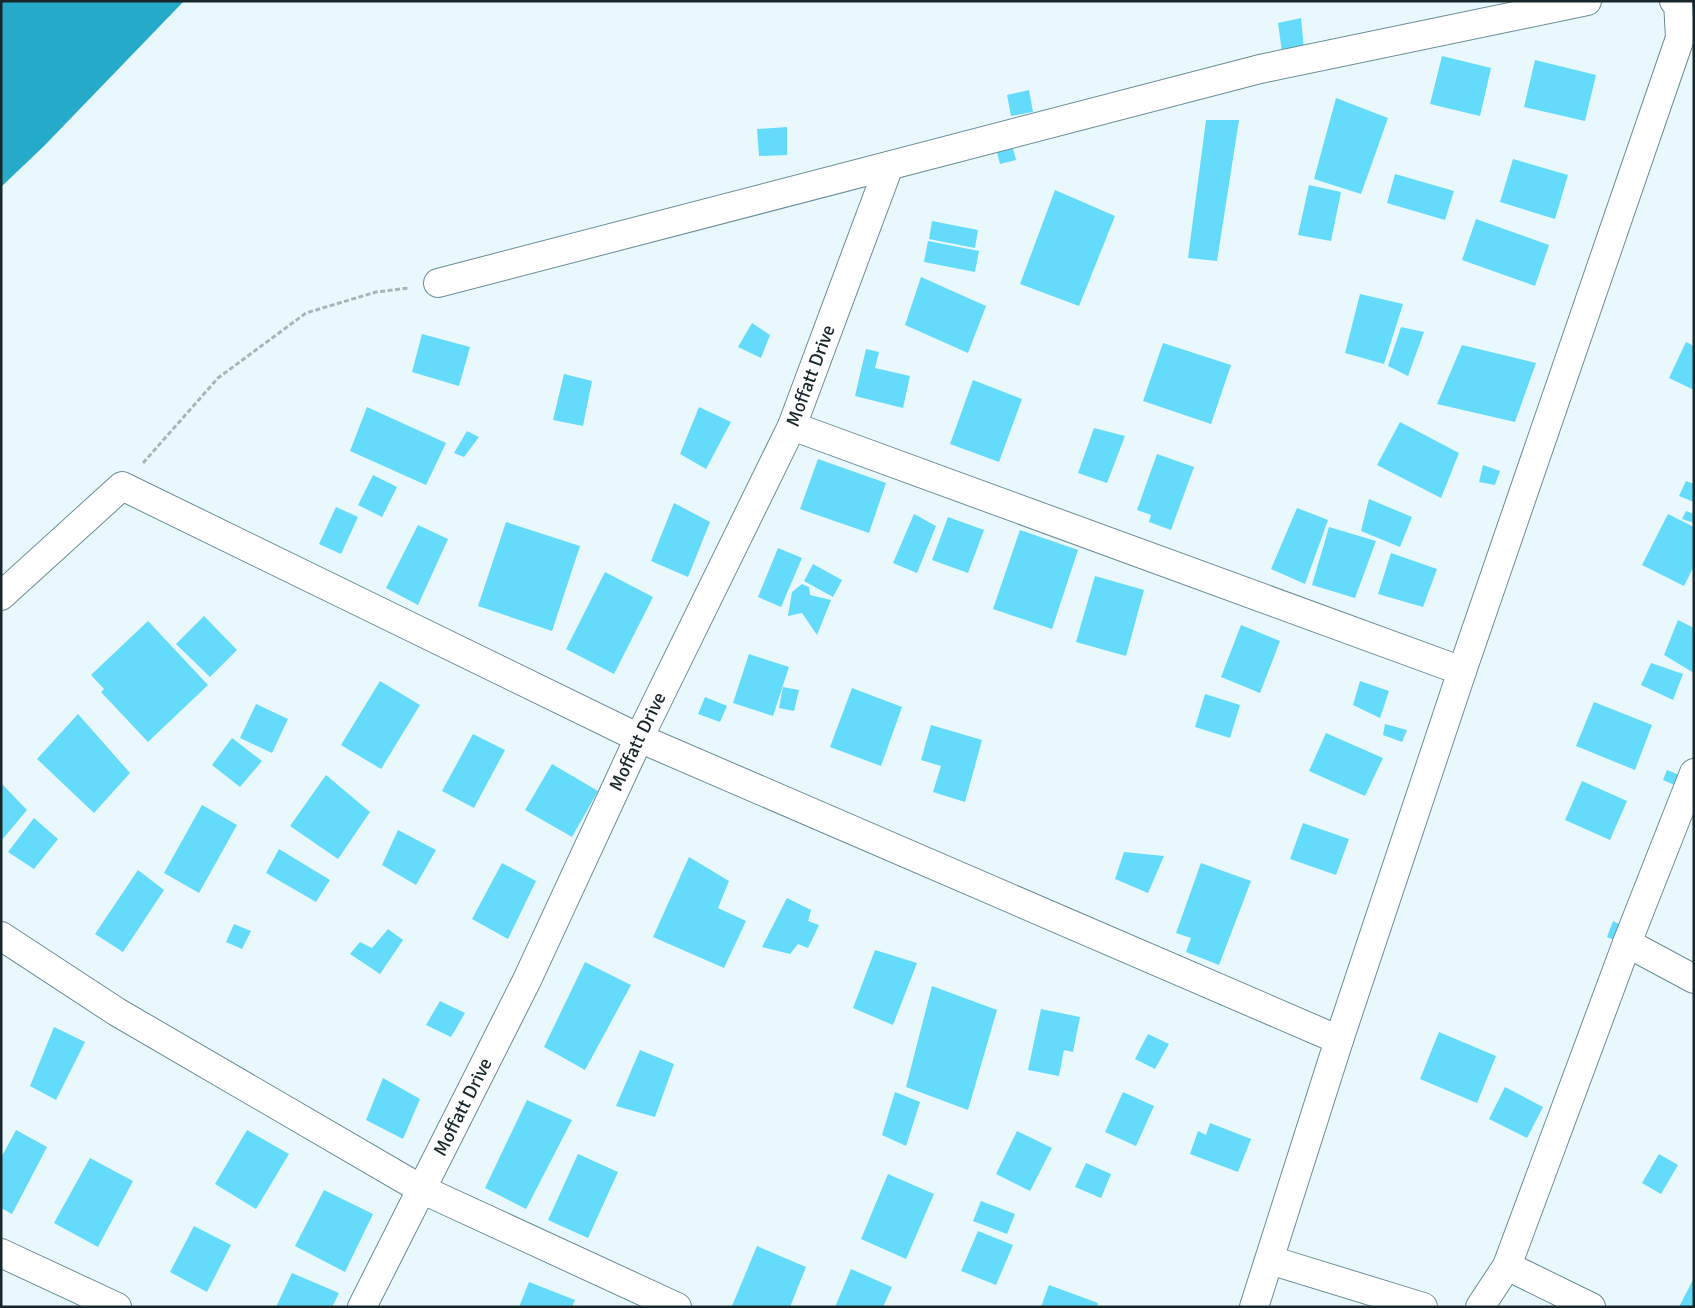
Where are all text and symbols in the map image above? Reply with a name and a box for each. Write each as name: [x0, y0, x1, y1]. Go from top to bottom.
street label: Moffatt Drive: [781, 322, 841, 430]
street label: Moffatt Drive: [604, 688, 672, 795]
street label: Moffatt Drive: [428, 1054, 498, 1160]

